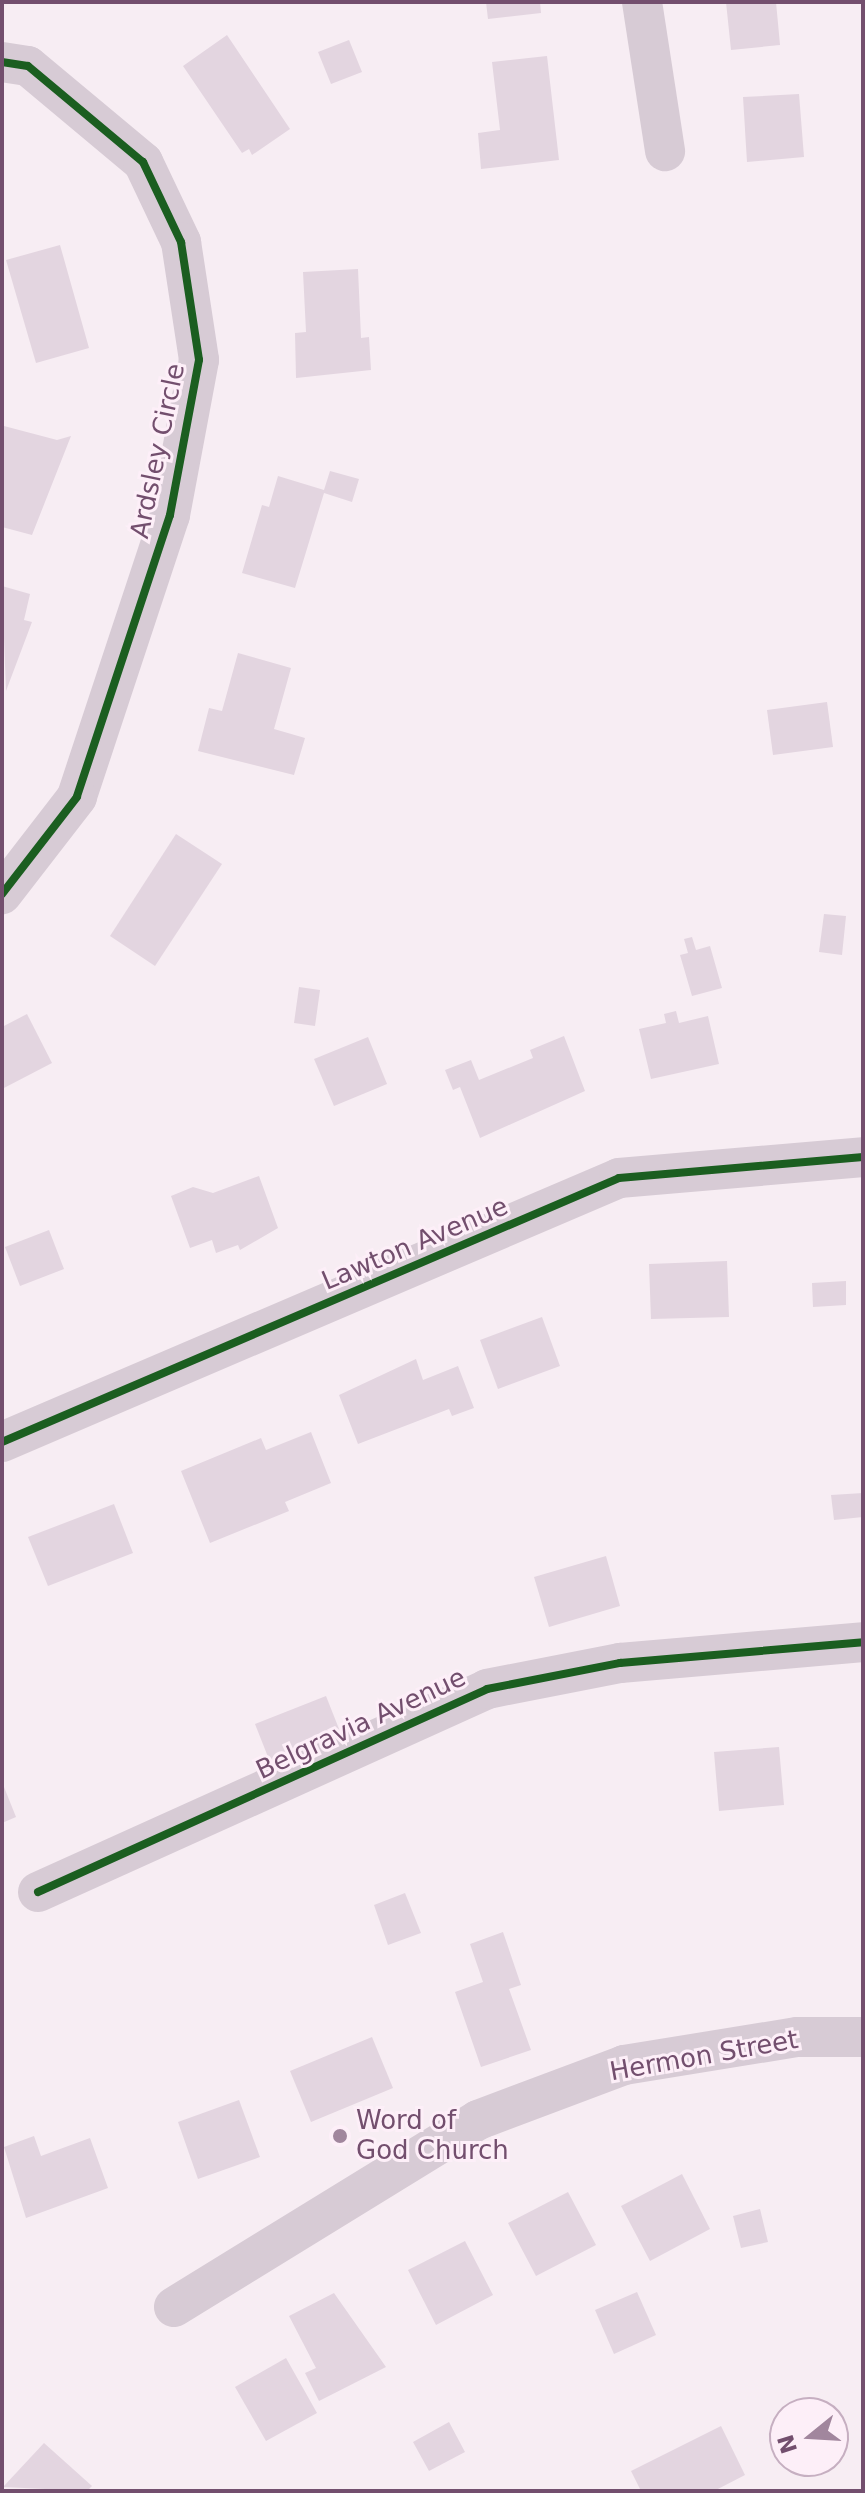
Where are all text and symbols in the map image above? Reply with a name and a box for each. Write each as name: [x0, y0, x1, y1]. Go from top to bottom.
street label: Ardsley Circle: [124, 361, 192, 541]
street label: Lawton Avenue: [317, 1191, 513, 1297]
street label: Belgravia Avenue: [251, 1662, 471, 1786]
street label: Hermon Street: [607, 2024, 801, 2088]
place label: Word of God Church: [356, 2105, 509, 2166]
marker: Word of God Church: [331, 2127, 349, 2145]
north arrow: [769, 2397, 849, 2477]
text: N: [773, 2431, 802, 2457]

